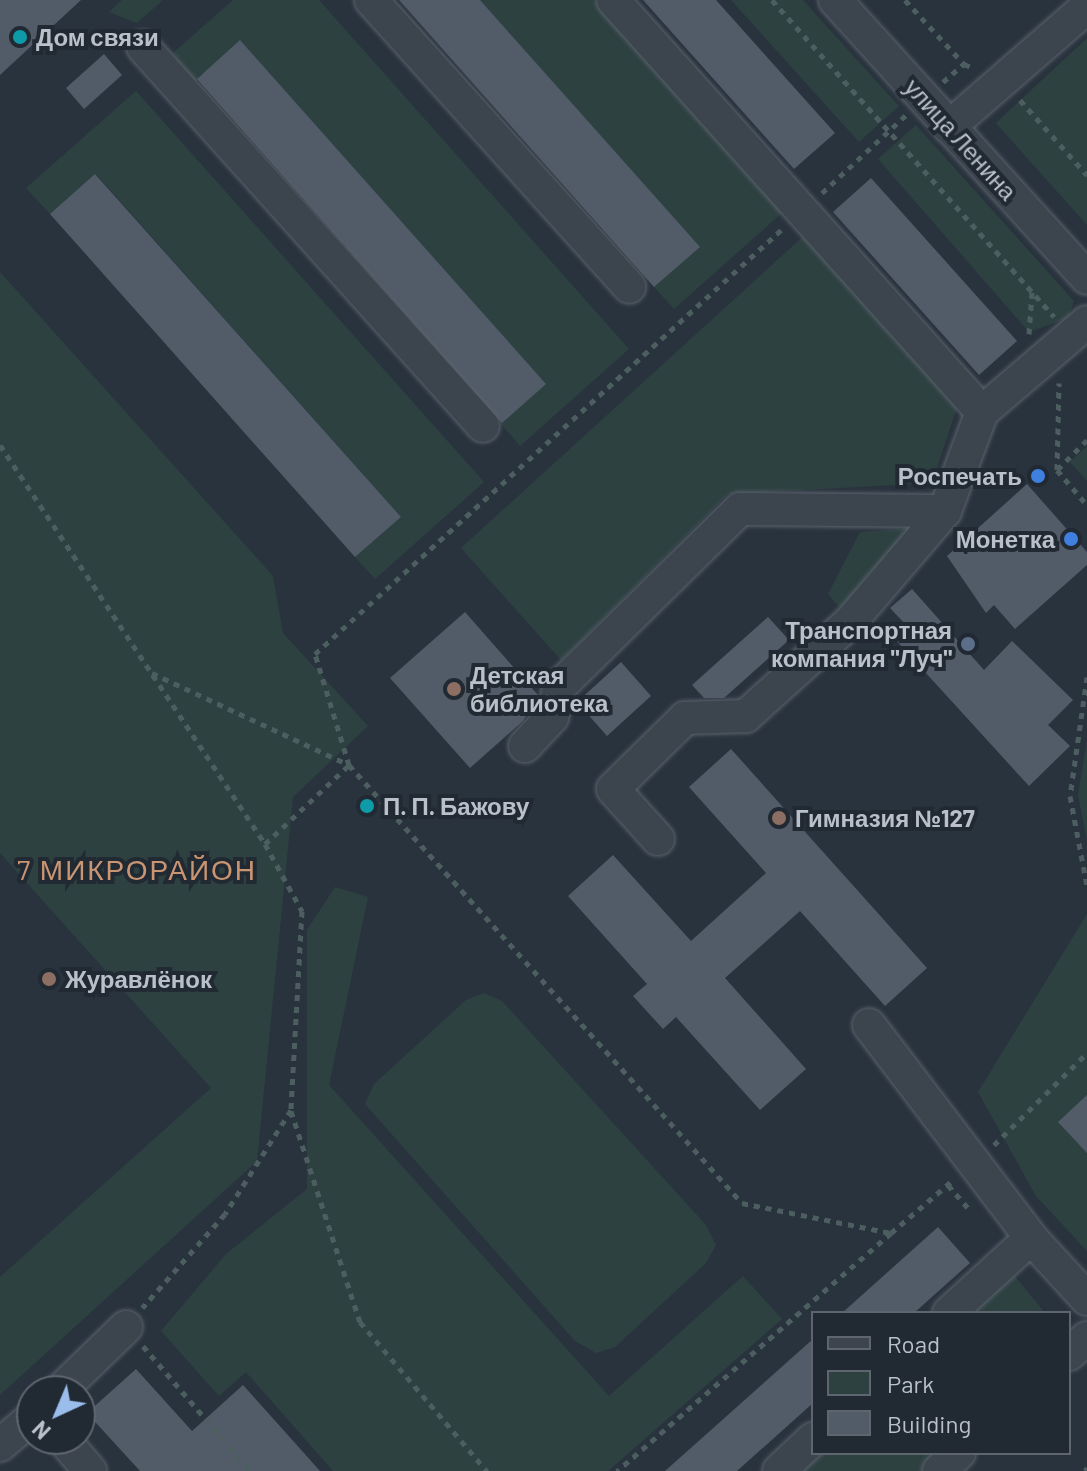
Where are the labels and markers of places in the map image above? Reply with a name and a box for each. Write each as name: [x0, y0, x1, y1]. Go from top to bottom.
place label: Дом связи: [36, 23, 159, 51]
marker: Дом связи: [11, 28, 29, 46]
place label: Роспечать: [898, 462, 1022, 490]
marker: Роспечать: [1029, 467, 1047, 485]
place label: Монетка: [956, 525, 1055, 553]
marker: Монетка: [1062, 530, 1080, 548]
place label: Транспортная компания "Луч": [771, 616, 952, 672]
marker: Транспортная компания "Луч": [959, 635, 977, 653]
place label: Детская библиотека: [470, 661, 608, 717]
marker: Детская библиотека: [445, 680, 463, 698]
place label: П. П. Бажову: [383, 792, 529, 820]
marker: П. П. Бажову: [358, 797, 376, 815]
place label: Гимназия №127: [795, 804, 975, 832]
marker: Гимназия №127: [770, 809, 788, 827]
place label: Журавлёнок: [65, 965, 212, 993]
marker: Журавлёнок: [40, 970, 58, 988]

